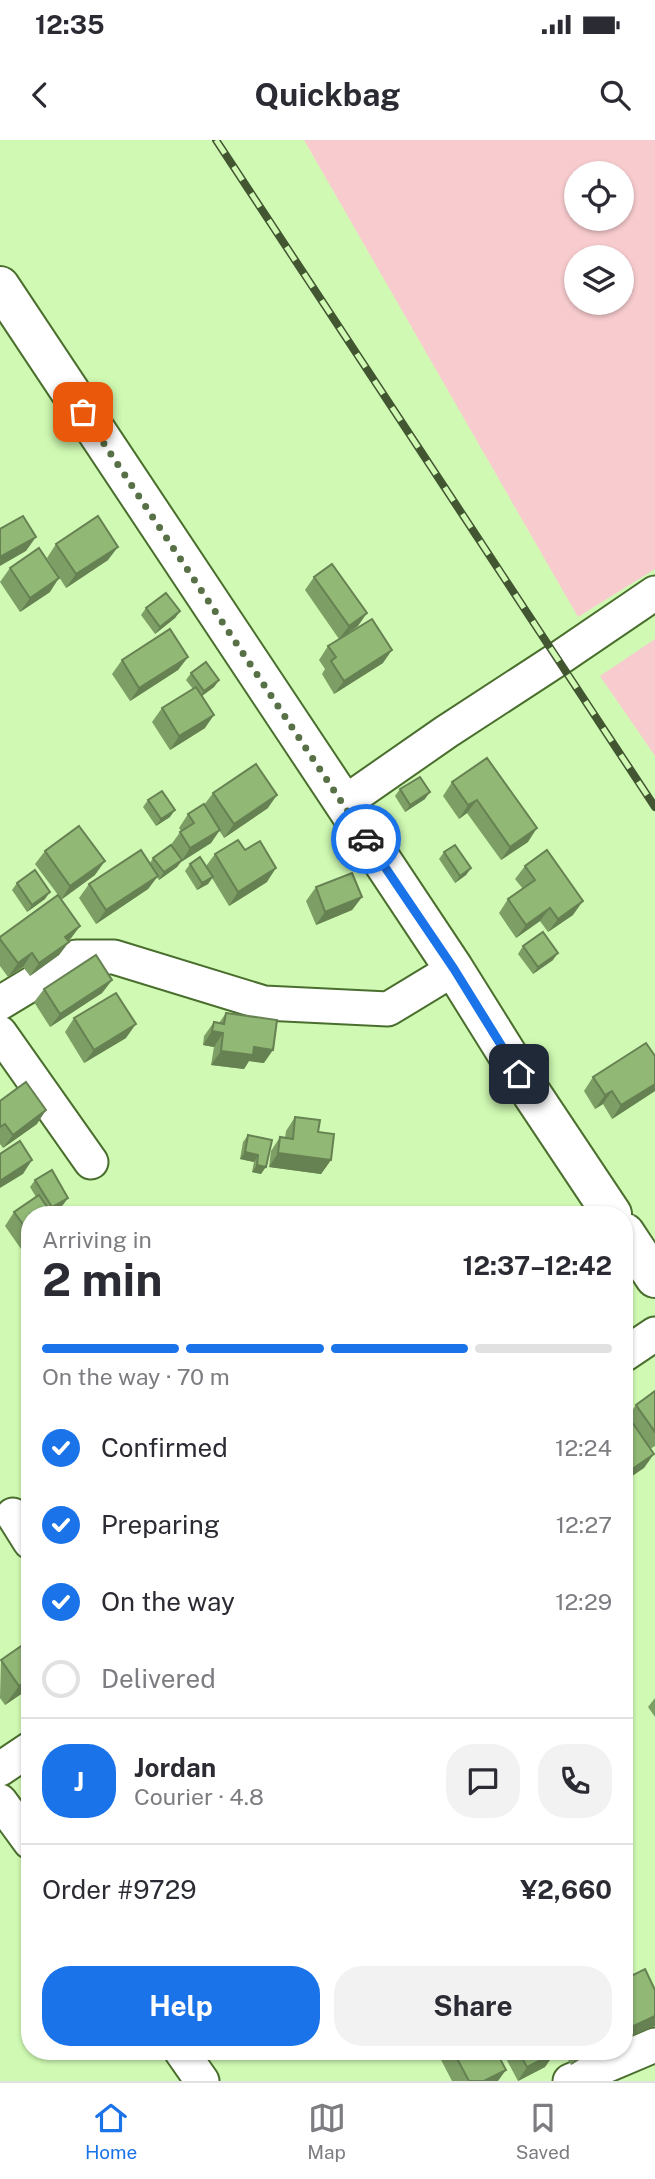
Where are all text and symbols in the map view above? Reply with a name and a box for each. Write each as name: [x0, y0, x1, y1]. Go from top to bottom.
text: 12:35: [35, 9, 105, 40]
icon: back: [21, 76, 59, 114]
text: Quickbag: [255, 76, 400, 113]
icon: search: [596, 76, 634, 114]
map controls: [564, 161, 634, 315]
button: locate: [564, 161, 634, 231]
button: layers: [564, 245, 634, 315]
pin: [53, 382, 113, 442]
icon: bag: [64, 393, 102, 431]
courier: [331, 804, 401, 874]
icon: car: [347, 820, 385, 858]
pin: [489, 1044, 549, 1104]
icon: home: [500, 1055, 538, 1093]
text: Arriving in: [42, 1226, 152, 1253]
text: 12:37–12:42: [462, 1250, 612, 1281]
text: 2 min: [42, 1252, 162, 1306]
text: On the way · 70 m: [42, 1363, 230, 1390]
icon: check: [42, 1429, 80, 1467]
text: Confirmed: [101, 1432, 228, 1463]
text: 12:24: [555, 1434, 612, 1461]
icon: check: [42, 1506, 80, 1544]
text: Preparing: [101, 1509, 220, 1540]
text: 12:27: [556, 1511, 612, 1538]
icon: check: [42, 1583, 80, 1621]
text: On the way: [101, 1586, 235, 1617]
text: 12:29: [555, 1588, 612, 1615]
text: Delivered: [101, 1663, 216, 1694]
button: chat: [446, 1744, 520, 1818]
button: phone: [538, 1744, 612, 1818]
text: Jordan: [134, 1752, 216, 1783]
text: J: [74, 1766, 84, 1797]
text: Courier · 4.8: [134, 1783, 264, 1810]
text: Order #9729: [42, 1874, 197, 1905]
text: ¥2,660: [520, 1874, 612, 1905]
button: Help: [42, 1966, 320, 2046]
button: Share: [334, 1966, 612, 2046]
tab: Home: [85, 2099, 137, 2163]
tab: Map: [307, 2099, 346, 2163]
tab: Saved: [516, 2099, 570, 2163]

